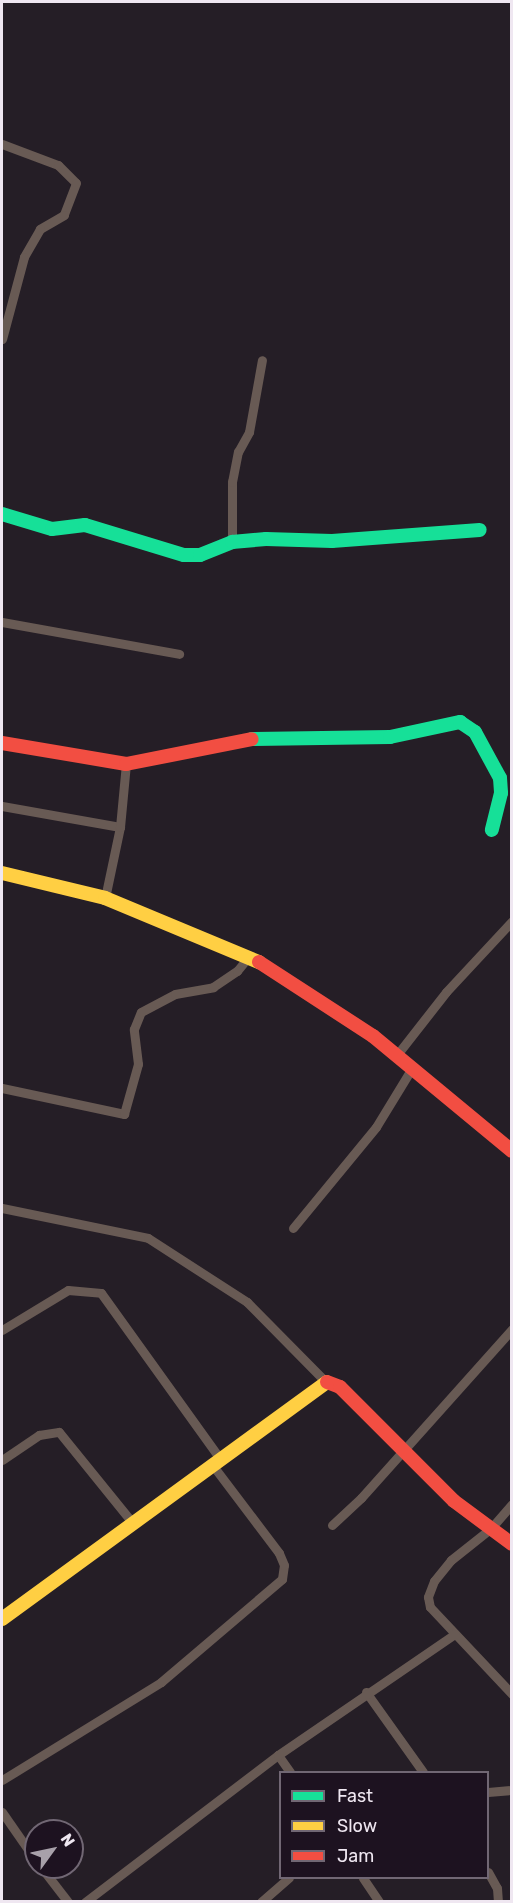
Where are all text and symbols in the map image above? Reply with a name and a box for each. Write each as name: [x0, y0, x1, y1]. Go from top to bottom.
legend: [279, 1771, 489, 1879]
text: Fast: [337, 1785, 373, 1807]
text: Slow: [337, 1815, 377, 1837]
north arrow: [24, 1819, 84, 1879]
text: N: [57, 1830, 79, 1850]
text: Jam: [337, 1845, 374, 1867]

